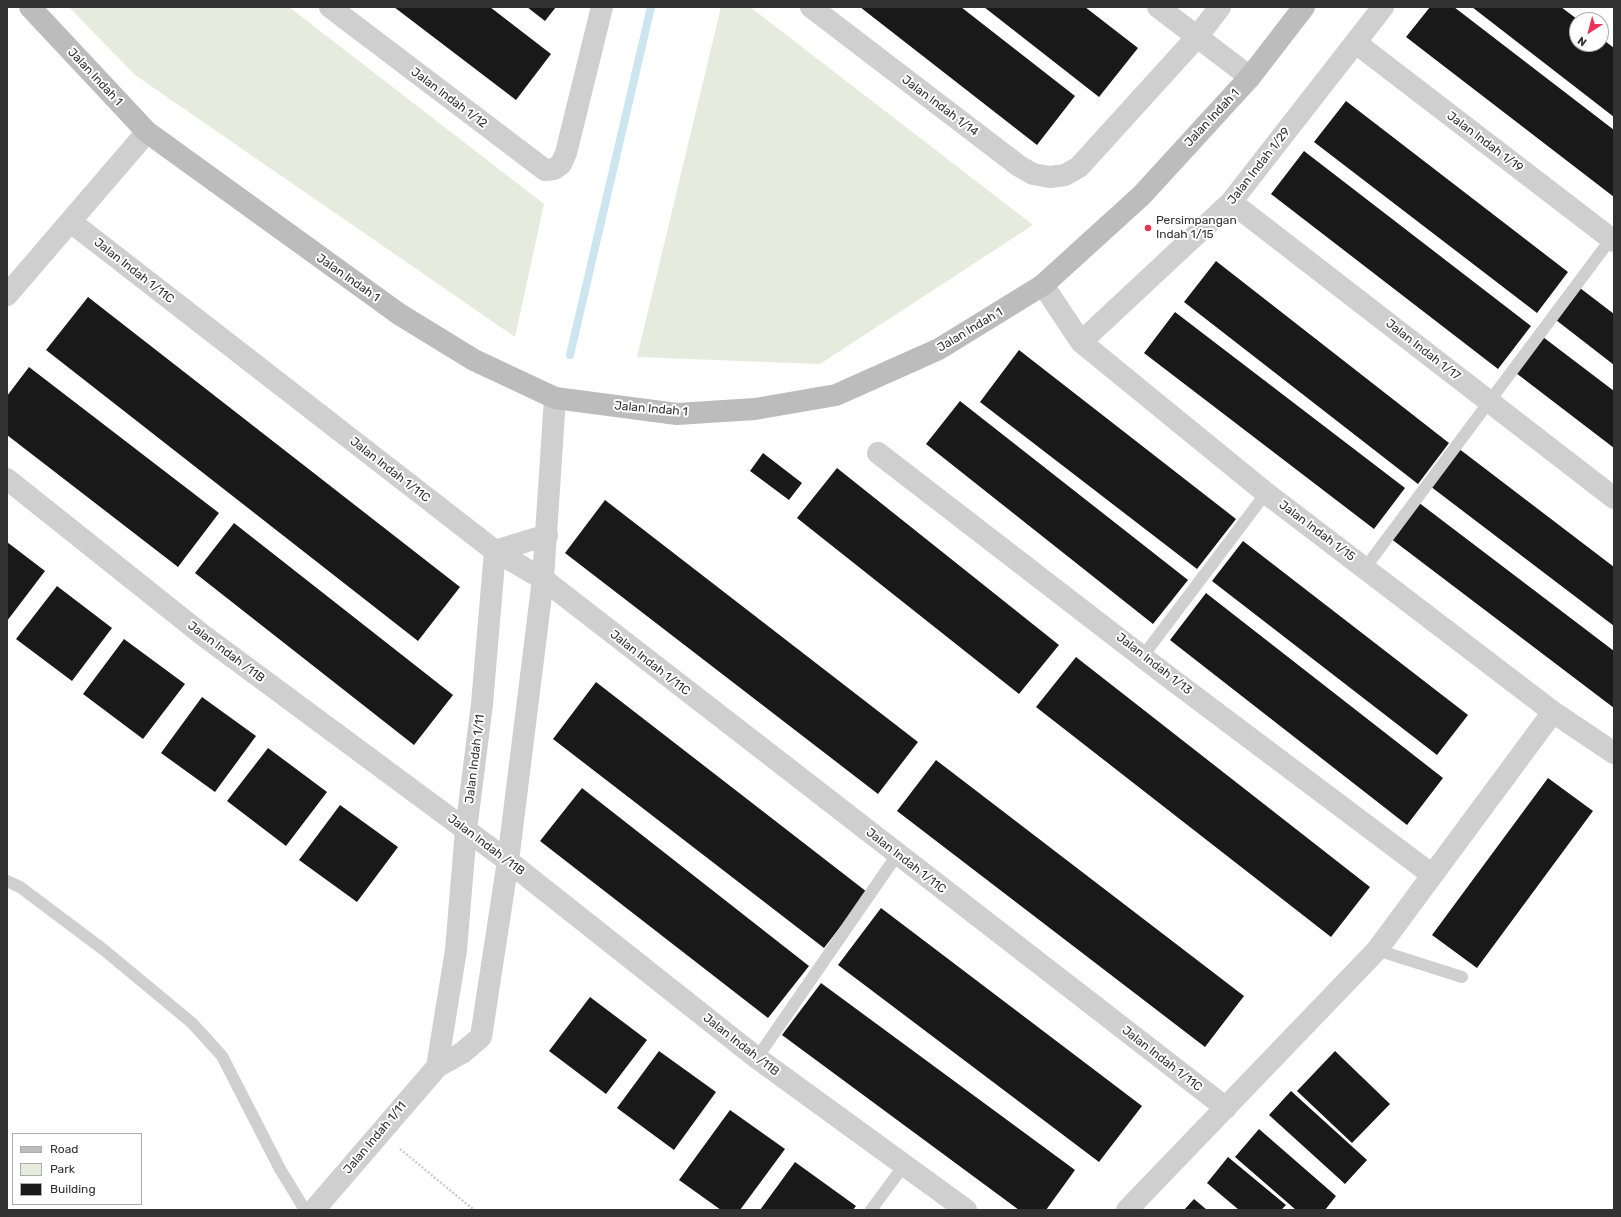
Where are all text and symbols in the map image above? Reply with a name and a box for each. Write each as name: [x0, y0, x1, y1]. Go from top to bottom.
north arrow: [1569, 12, 1609, 52]
text: N: [1575, 34, 1589, 49]
street label: Jalan Indah 1: [65, 45, 125, 109]
street label: Jalan Indah 1/12: [408, 65, 490, 131]
street label: Jalan Indah 1/14: [899, 73, 981, 139]
street label: Jalan Indah 1: [1182, 86, 1242, 150]
street label: Jalan Indah 1/19: [1444, 109, 1526, 175]
street label: Jalan Indah 1/29: [1225, 125, 1293, 207]
place label: Persimpangan Indah 1/15: [1156, 214, 1237, 242]
marker: Persimpangan Indah 1/15: [1143, 223, 1153, 233]
street label: Jalan Indah 1/11C: [91, 235, 177, 307]
street label: Jalan Indah 1: [314, 251, 382, 305]
street label: Jalan Indah 1: [935, 305, 1005, 355]
street label: Jalan Indah 1/17: [1383, 316, 1463, 384]
street label: Jalan Indah 1: [614, 399, 688, 419]
street label: Jalan Indah 1/11C: [347, 434, 433, 506]
street label: Jalan Indah 1/15: [1276, 498, 1358, 564]
street label: Jalan Indah /11B: [185, 618, 267, 686]
street label: Jalan Indah 1/11C: [607, 627, 693, 699]
street label: Jalan Indah 1/13: [1113, 630, 1195, 698]
street label: Jalan Indah 1/11: [462, 714, 488, 804]
street label: Jalan Indah /11B: [445, 811, 527, 879]
street label: Jalan Indah 1/11C: [863, 825, 949, 897]
street label: Jalan Indah /11B: [700, 1011, 782, 1079]
street label: Jalan Indah 1/11C: [1119, 1023, 1205, 1095]
street label: Jalan Indah 1/11: [341, 1099, 409, 1177]
legend: [12, 1133, 142, 1205]
text: Road: [50, 1142, 78, 1156]
text: Park: [50, 1162, 75, 1176]
text: Building: [50, 1182, 96, 1196]

